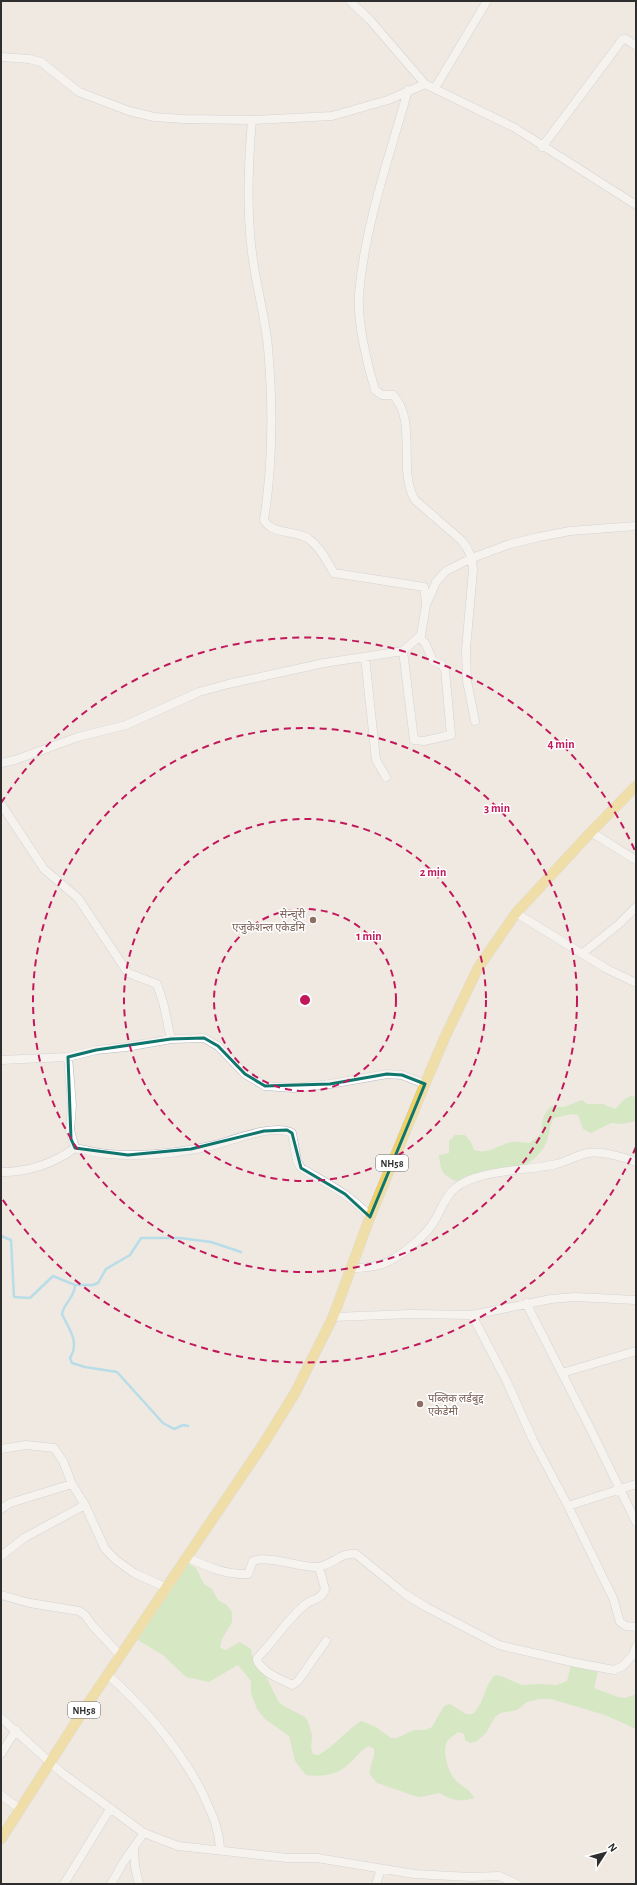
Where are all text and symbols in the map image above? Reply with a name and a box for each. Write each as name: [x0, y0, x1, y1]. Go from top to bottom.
text: 4 min: [547, 738, 575, 750]
text: 3 min: [484, 802, 510, 814]
text: 2 min: [420, 866, 446, 878]
place label: सेन्चुरी एजुकेशन्ल एकेडमि: [232, 908, 305, 934]
marker: सेन्चुरी एजुकेशन्ल एकेडमि: [308, 915, 318, 925]
text: 1 min: [356, 930, 382, 942]
centre of rings: [298, 993, 312, 1007]
road number: NH58: [376, 1155, 408, 1171]
place label: पब्लिक लर्डबुद्द एकेडेमी: [428, 1392, 484, 1417]
marker: पब्लिक लर्डबुद्द एकेडेमी: [415, 1399, 425, 1409]
road number: NH58: [68, 1702, 100, 1718]
north arrow: [585, 1833, 625, 1873]
text: N: [606, 1841, 619, 1854]

